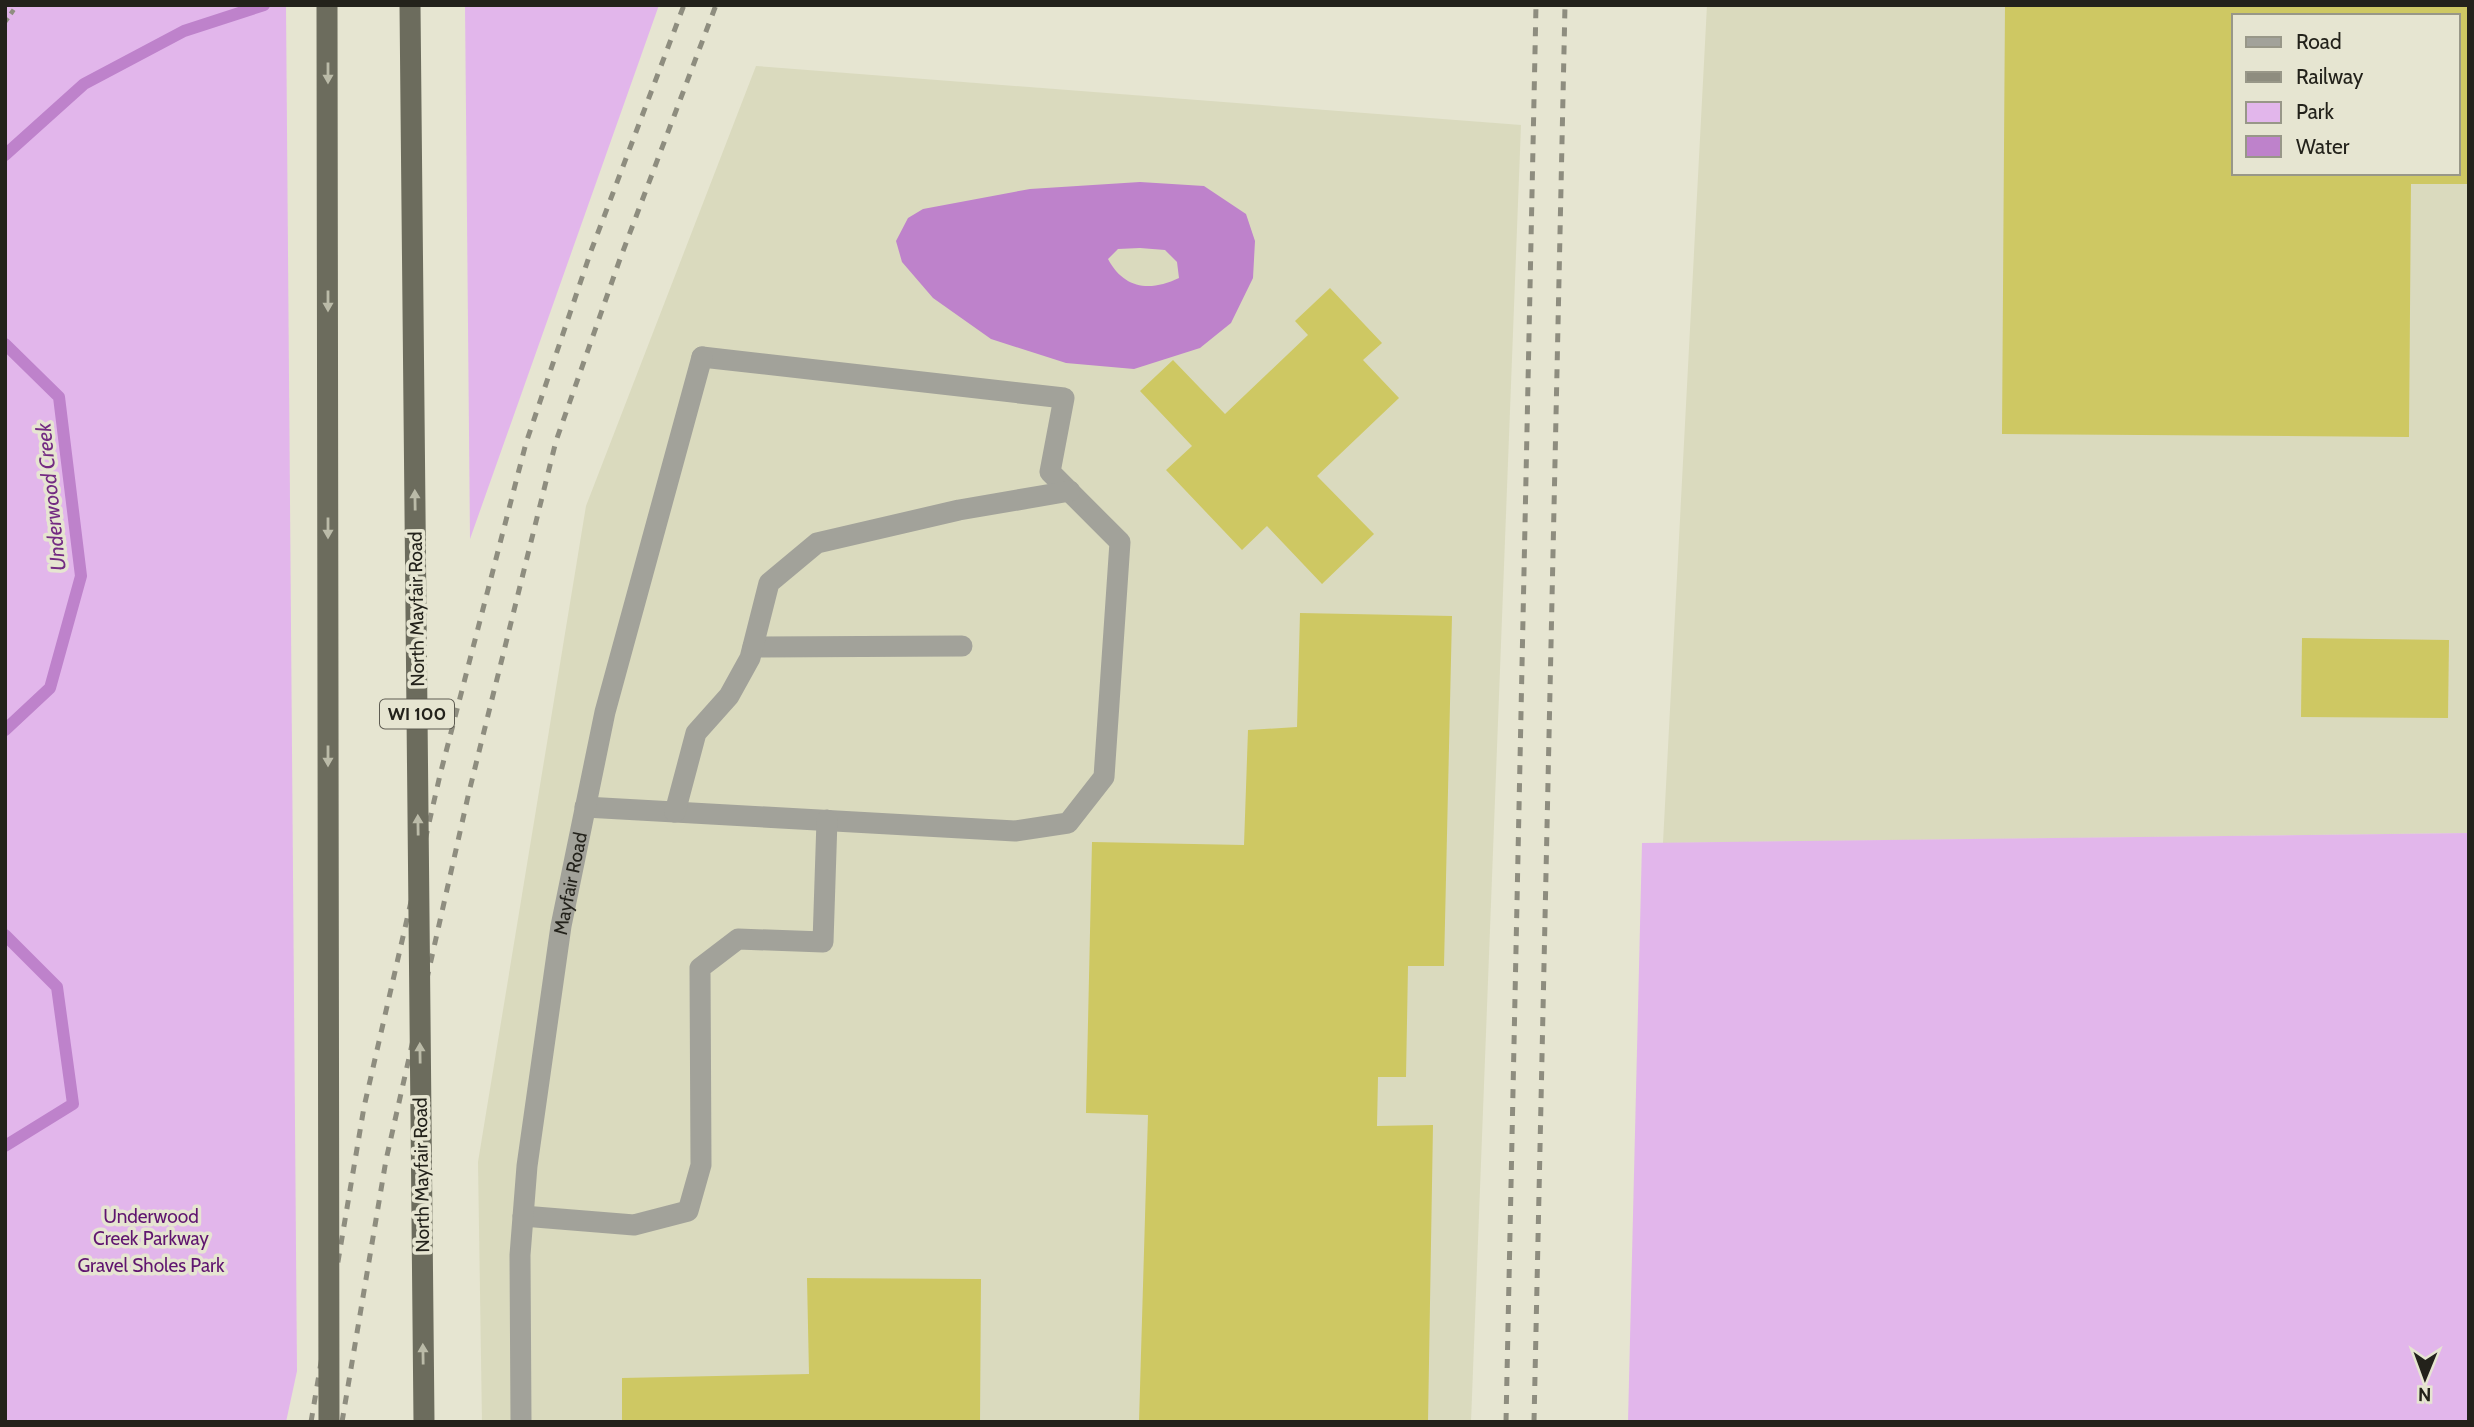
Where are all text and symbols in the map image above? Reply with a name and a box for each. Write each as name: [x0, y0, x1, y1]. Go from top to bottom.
legend: [2232, 14, 2460, 175]
text: Road: [2296, 29, 2342, 54]
one-way arrow: [322, 63, 334, 85]
text: Railway: [2296, 64, 2364, 89]
text: Park: [2296, 99, 2334, 124]
text: Water: [2296, 134, 2350, 159]
one-way arrow: [322, 290, 334, 312]
water label: Underwood Creek: [30, 421, 71, 572]
one-way arrow: [409, 488, 420, 510]
one-way arrow: [322, 518, 334, 540]
street label: North Mayfair Road: [404, 531, 429, 687]
road number: WI 100: [380, 700, 454, 728]
one-way arrow: [322, 745, 334, 767]
one-way arrow: [412, 814, 424, 836]
street label: Mayfair Road: [549, 830, 592, 937]
one-way arrow: [414, 1041, 426, 1063]
street label: North Mayfair Road: [409, 1097, 434, 1253]
park label: Underwood Creek Parkway: [93, 1205, 209, 1250]
park label: Gravel Sholes Park: [77, 1254, 225, 1277]
one-way arrow: [417, 1342, 429, 1364]
north arrow: [2390, 1343, 2460, 1413]
text: N: [2418, 1383, 2432, 1406]

